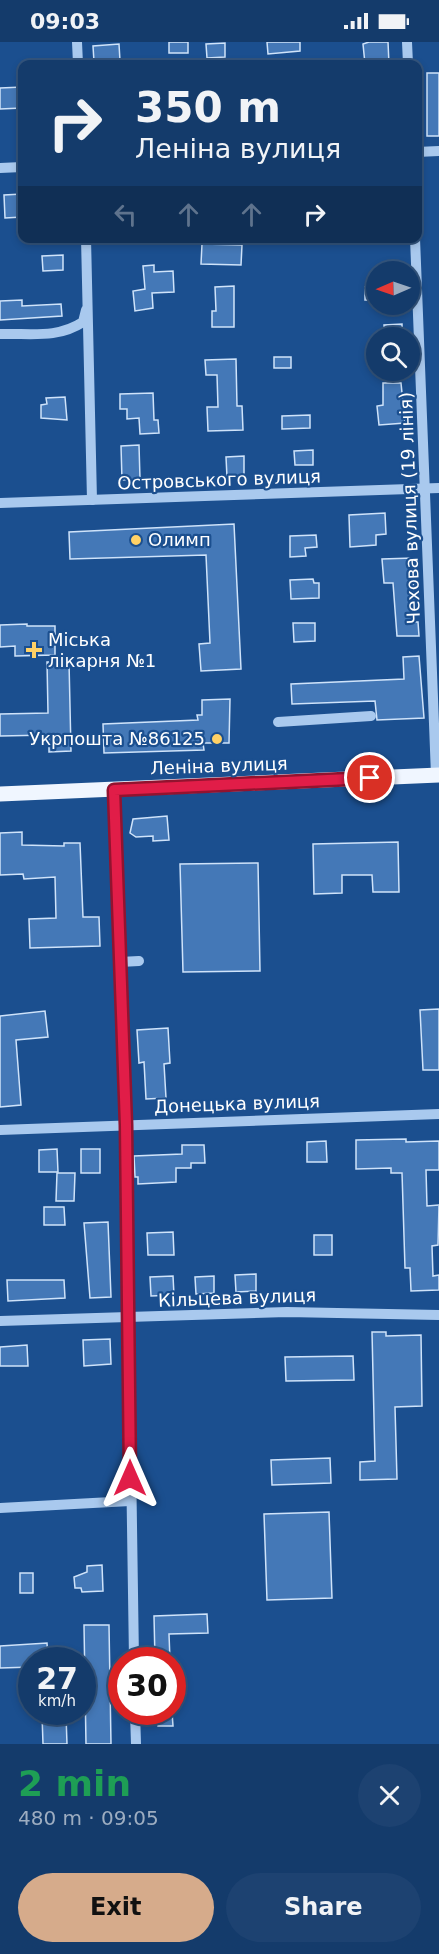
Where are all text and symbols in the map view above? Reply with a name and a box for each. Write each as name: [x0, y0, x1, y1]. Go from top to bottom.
text: 09:03: [30, 9, 100, 34]
text: 350 m: [135, 83, 281, 132]
icon: right: [36, 84, 114, 162]
text: Леніна вулиця: [135, 133, 341, 164]
icon: left: [109, 198, 142, 231]
icon: ahead: [172, 198, 205, 231]
icon: ahead: [235, 198, 268, 231]
icon: right: [298, 198, 331, 231]
north arrow: [366, 261, 420, 315]
map controls: [366, 261, 420, 381]
button: search: [366, 327, 420, 381]
street label: Чехова вулиця (19 лiнiя): [395, 391, 424, 625]
street label: Островського вулиця: [117, 465, 321, 494]
place label: Олимп: [148, 529, 211, 550]
marker: Олимп: [129, 533, 143, 547]
place label: Міська лікарня №1: [48, 629, 156, 671]
marker: Міська лікарня №1: [25, 641, 43, 659]
place label: Укрпошта №86125: [29, 728, 205, 749]
marker: Укрпошта №86125: [210, 732, 224, 746]
pin: [344, 752, 395, 803]
street label: Леніна вулиця: [150, 753, 288, 778]
icon: arrive: [353, 761, 386, 794]
street label: Донецька вулиця: [154, 1090, 320, 1117]
street label: Кільцева вулиця: [158, 1284, 316, 1311]
position arrow: [98, 1446, 162, 1510]
speed limit sign: 30: [108, 1647, 186, 1725]
text: 27: [36, 1661, 78, 1696]
text: km/h: [38, 1692, 76, 1710]
text: 2 min: [18, 1763, 131, 1804]
button: close: [358, 1764, 421, 1827]
text: 480 m · 09:05: [18, 1806, 159, 1830]
button: Exit: [18, 1873, 214, 1942]
button: Share: [226, 1873, 421, 1942]

